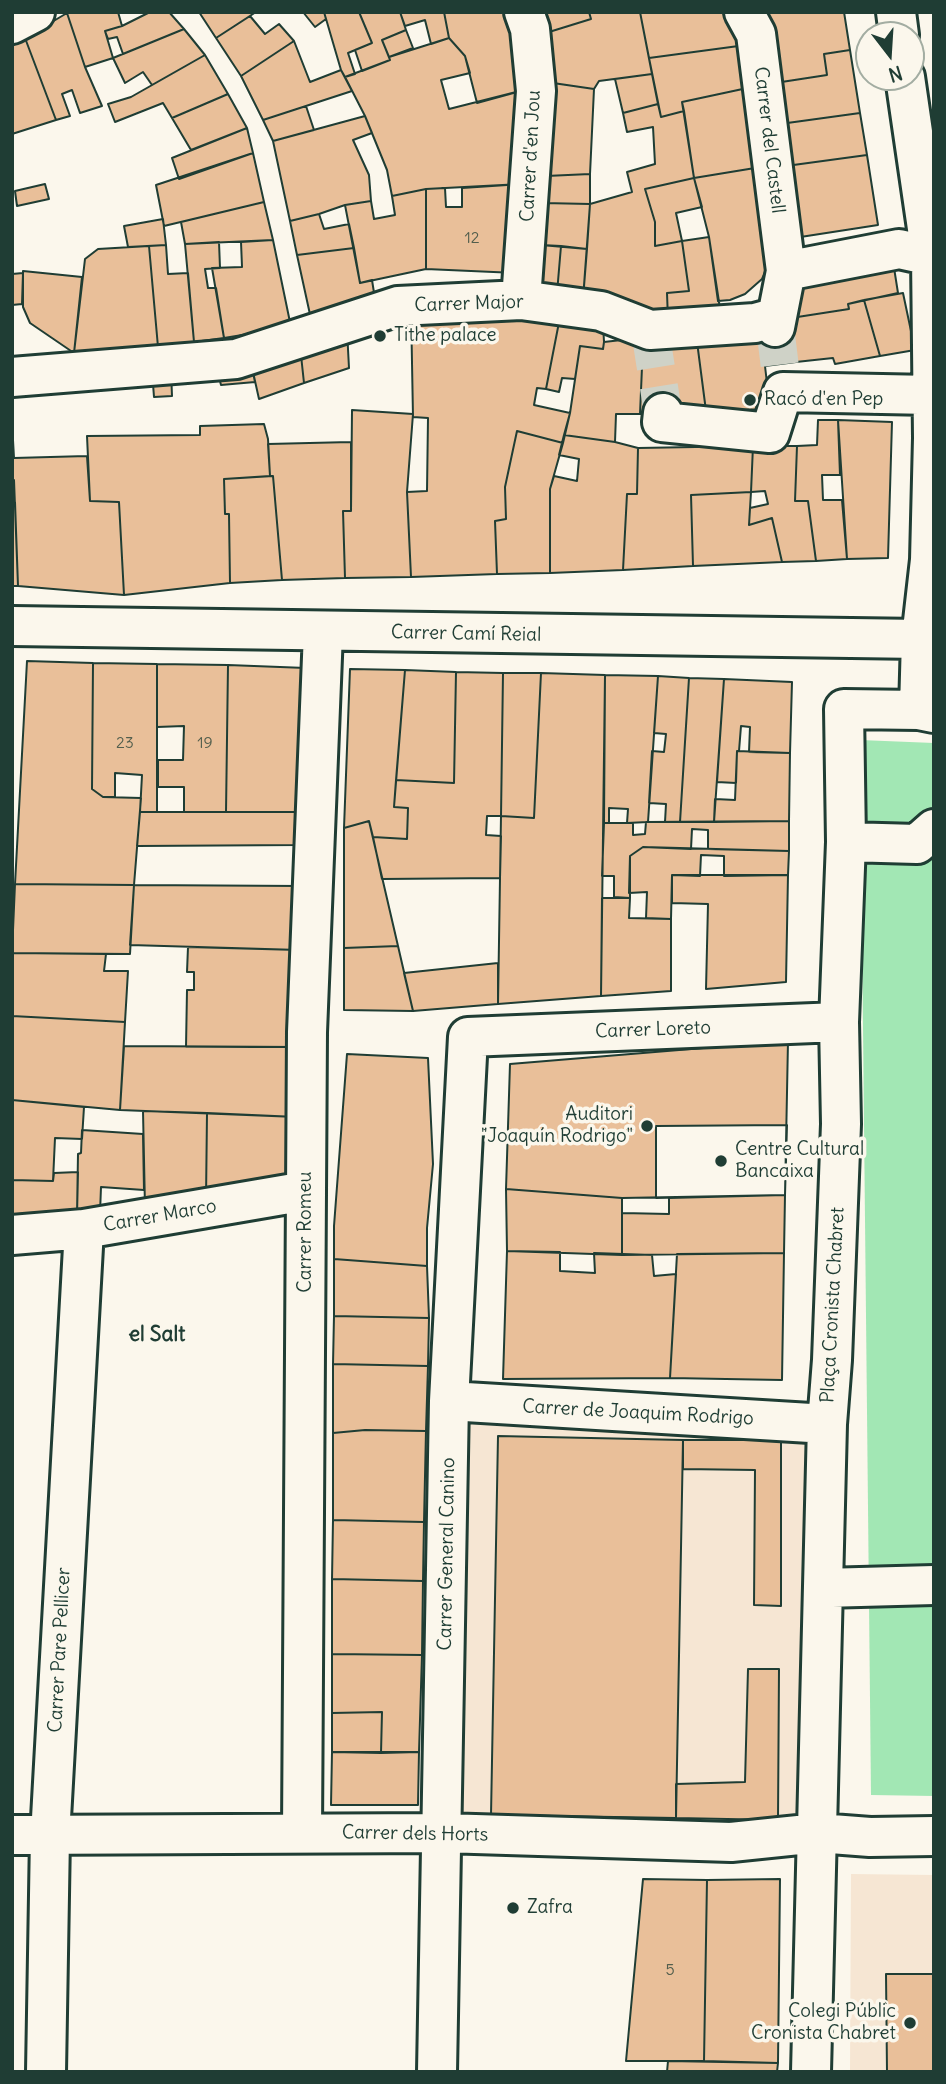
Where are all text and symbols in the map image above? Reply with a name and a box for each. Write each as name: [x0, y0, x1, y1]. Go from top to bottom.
north arrow: [855, 21, 925, 91]
text: N: [886, 61, 905, 88]
street label: Carrer del Castell: [749, 65, 789, 215]
street label: Carrer d'en Jou: [516, 89, 546, 223]
house number: 12: [464, 228, 480, 248]
street label: Carrer Major: [414, 291, 524, 317]
place label: Tithe palace: [394, 325, 497, 347]
marker: Tithe palace: [372, 328, 388, 344]
place label: Racó d'en Pep: [764, 389, 883, 411]
marker: Racó d'en Pep: [742, 392, 758, 408]
street label: Carrer Camí Reial: [391, 621, 541, 647]
house number: 23: [116, 733, 134, 753]
house number: 19: [197, 733, 213, 753]
street label: Carrer Loreto: [595, 1017, 711, 1043]
place label: Auditori "Joaquín Rodrigo": [481, 1104, 633, 1148]
marker: Auditori "Joaquín Rodrigo": [639, 1118, 655, 1134]
place label: Centre Cultural Bancaixa: [735, 1139, 864, 1183]
marker: Centre Cultural Bancaixa: [713, 1153, 729, 1169]
street label: Carrer Romeu: [295, 1171, 317, 1293]
street label: Carrer Marco: [102, 1195, 218, 1237]
street label: Plaça Cronista Chabret: [816, 1206, 850, 1404]
district label: el Salt: [129, 1322, 185, 1348]
street label: Carrer de Joaquim Rodrigo: [522, 1396, 754, 1430]
street label: Carrer General Canino: [434, 1457, 460, 1651]
street label: Carrer Pare Pellicer: [44, 1567, 76, 1733]
street label: Carrer dels Horts: [342, 1821, 488, 1847]
place label: Zafra: [527, 1897, 573, 1919]
marker: Zafra: [505, 1900, 521, 1916]
house number: 5: [665, 1960, 675, 1980]
place label: Colegi Públic Cronista Chabret: [751, 2001, 896, 2045]
marker: Colegi Públic Cronista Chabret: [902, 2015, 918, 2031]

